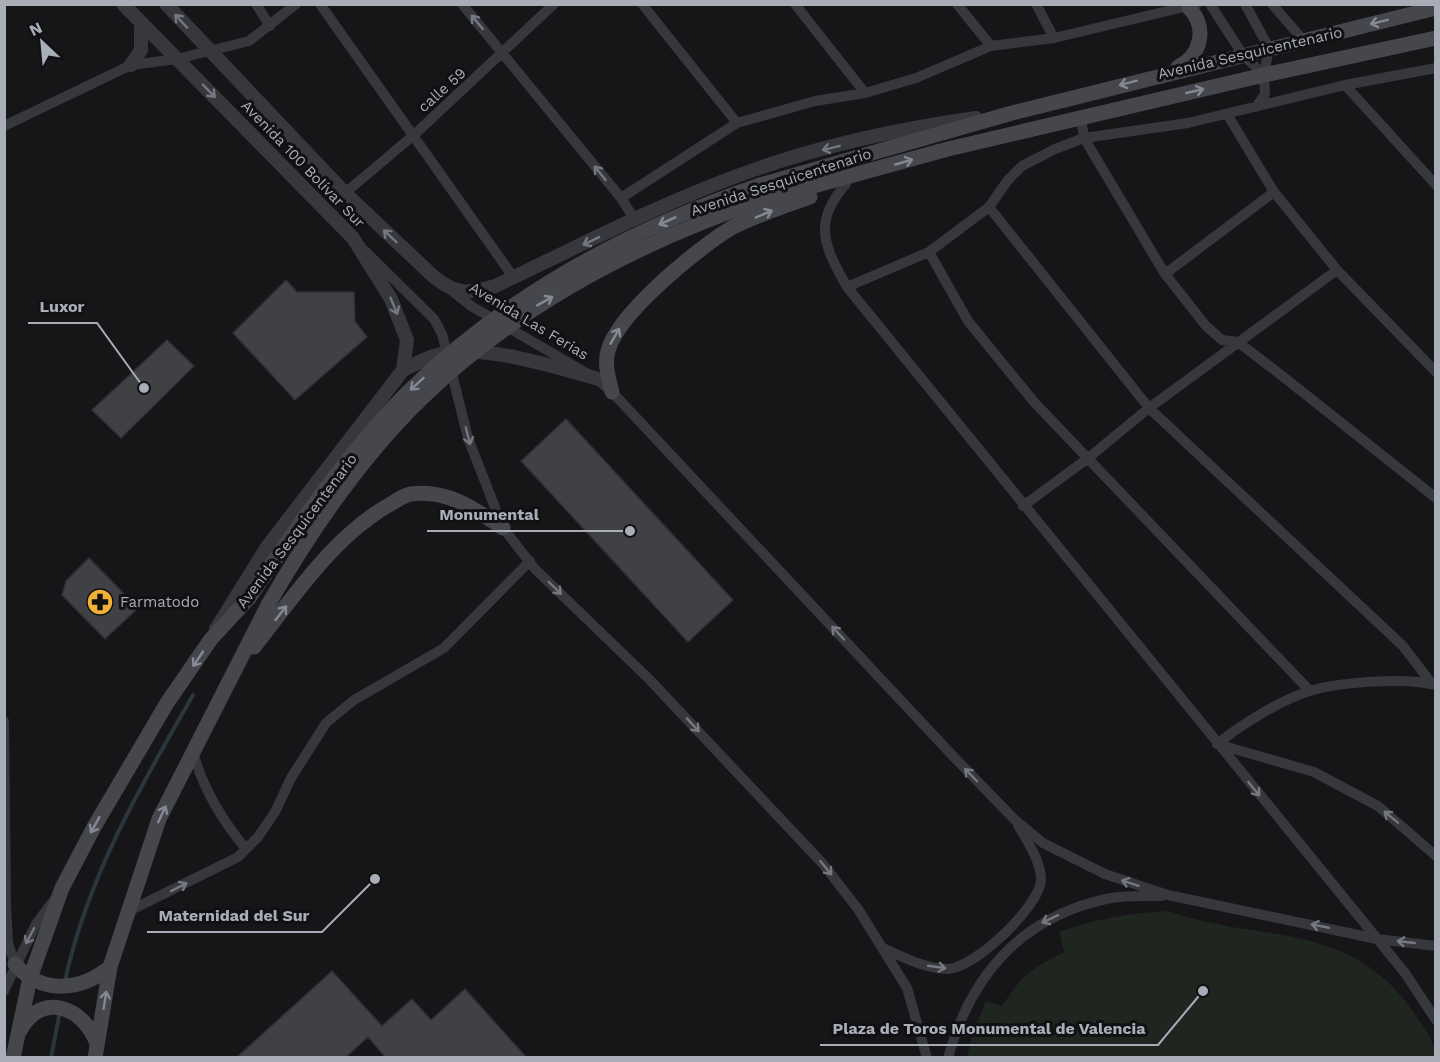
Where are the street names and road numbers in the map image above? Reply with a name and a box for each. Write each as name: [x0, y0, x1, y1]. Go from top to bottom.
street label: Avenida Sesquicentenario: [1156, 23, 1344, 83]
street label: calle 59: [414, 64, 470, 116]
street label: Avenida 100 Bolívar Sur: [237, 96, 369, 232]
street label: Avenida Sesquicentenario: [688, 144, 874, 220]
street label: Avenida Las Ferias: [466, 278, 592, 364]
street label: Avenida Sesquicentenario: [233, 450, 361, 612]

